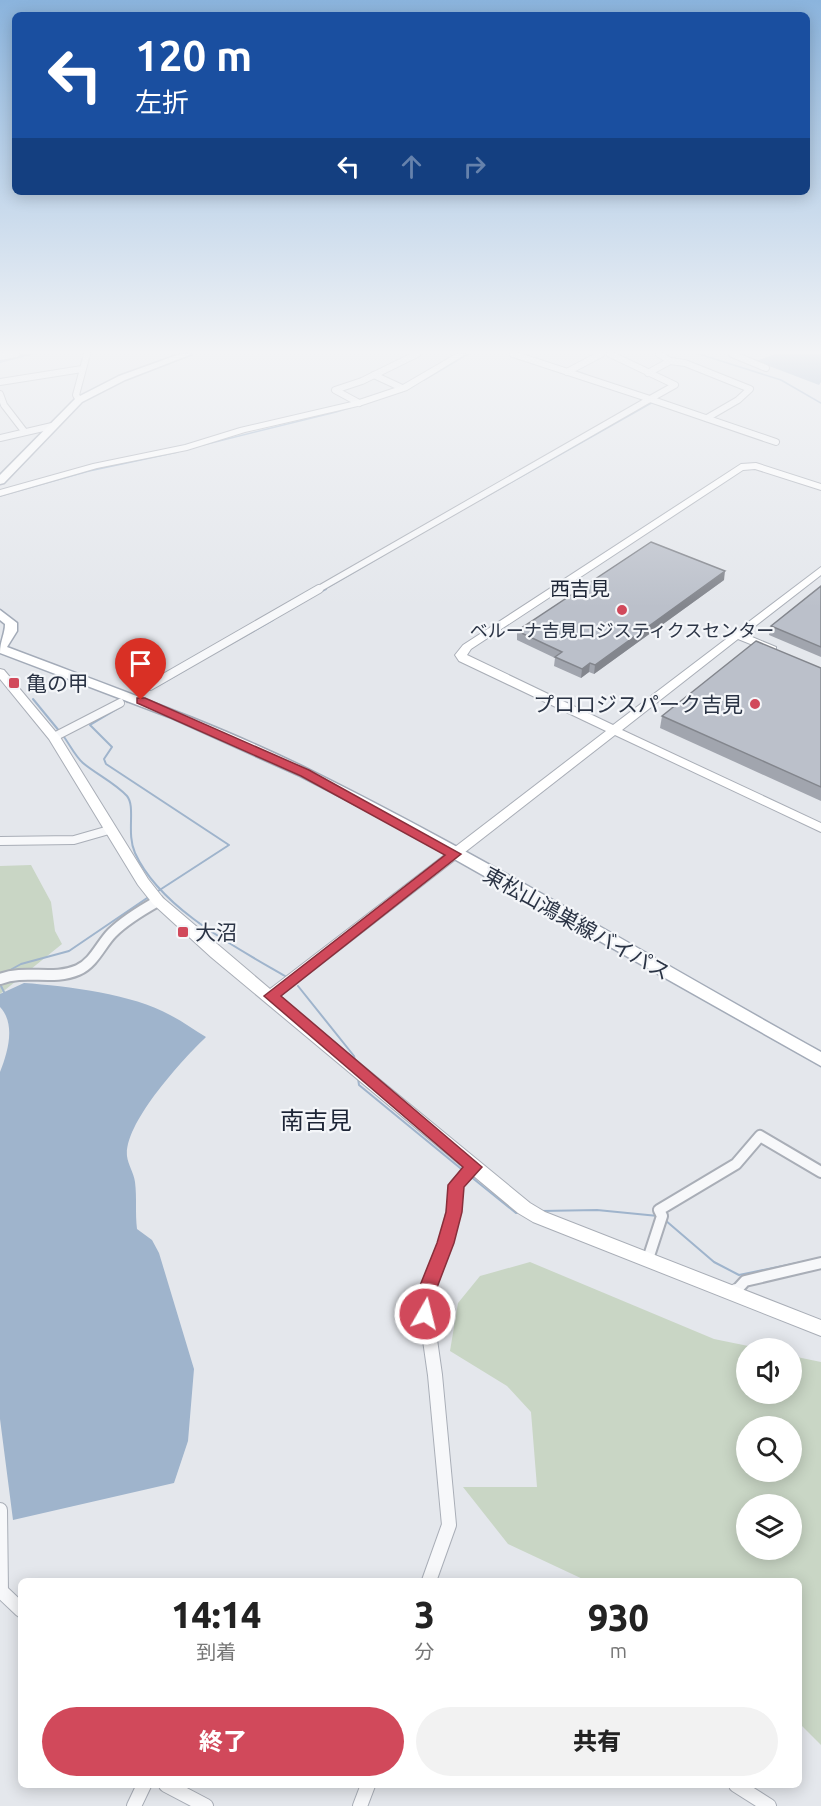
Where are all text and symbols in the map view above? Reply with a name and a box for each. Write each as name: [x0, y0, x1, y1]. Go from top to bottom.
text: 120 m: [135, 32, 252, 79]
icon: left: [36, 36, 114, 114]
text: 左折: [135, 87, 189, 117]
icon: left: [332, 150, 365, 183]
icon: ahead: [395, 150, 428, 183]
icon: right: [458, 150, 491, 183]
district label: 西吉見: [550, 577, 610, 600]
marker: ベルーナ吉見ロジスティクスセンター: [615, 603, 629, 617]
place label: ベルーナ吉見ロジスティクスセンター: [470, 620, 774, 640]
pin: [115, 638, 166, 700]
icon: arrive: [124, 647, 157, 680]
place label: 亀の甲: [26, 671, 89, 695]
marker: 亀の甲: [7, 676, 21, 690]
place label: プロロジスパーク吉見: [533, 692, 743, 716]
marker: プロロジスパーク吉見: [748, 697, 762, 711]
street label: 東松山鴻巣線バイパス: [480, 862, 674, 984]
place label: 大沼: [195, 920, 237, 944]
marker: 大沼: [176, 925, 190, 939]
district label: 南吉見: [280, 1107, 352, 1134]
position arrow: [393, 1282, 457, 1346]
map controls: [736, 1338, 802, 1560]
button: sound: [736, 1338, 802, 1404]
button: search: [736, 1416, 802, 1482]
button: layers: [736, 1494, 802, 1560]
text: 14:14: [171, 1594, 261, 1635]
text: 3: [414, 1594, 435, 1635]
text: 930: [588, 1597, 649, 1638]
text: m: [610, 1639, 627, 1662]
text: 到着: [196, 1640, 236, 1663]
text: 分: [415, 1640, 435, 1663]
button: 終了: [42, 1707, 404, 1776]
button: 共有: [416, 1707, 778, 1776]

